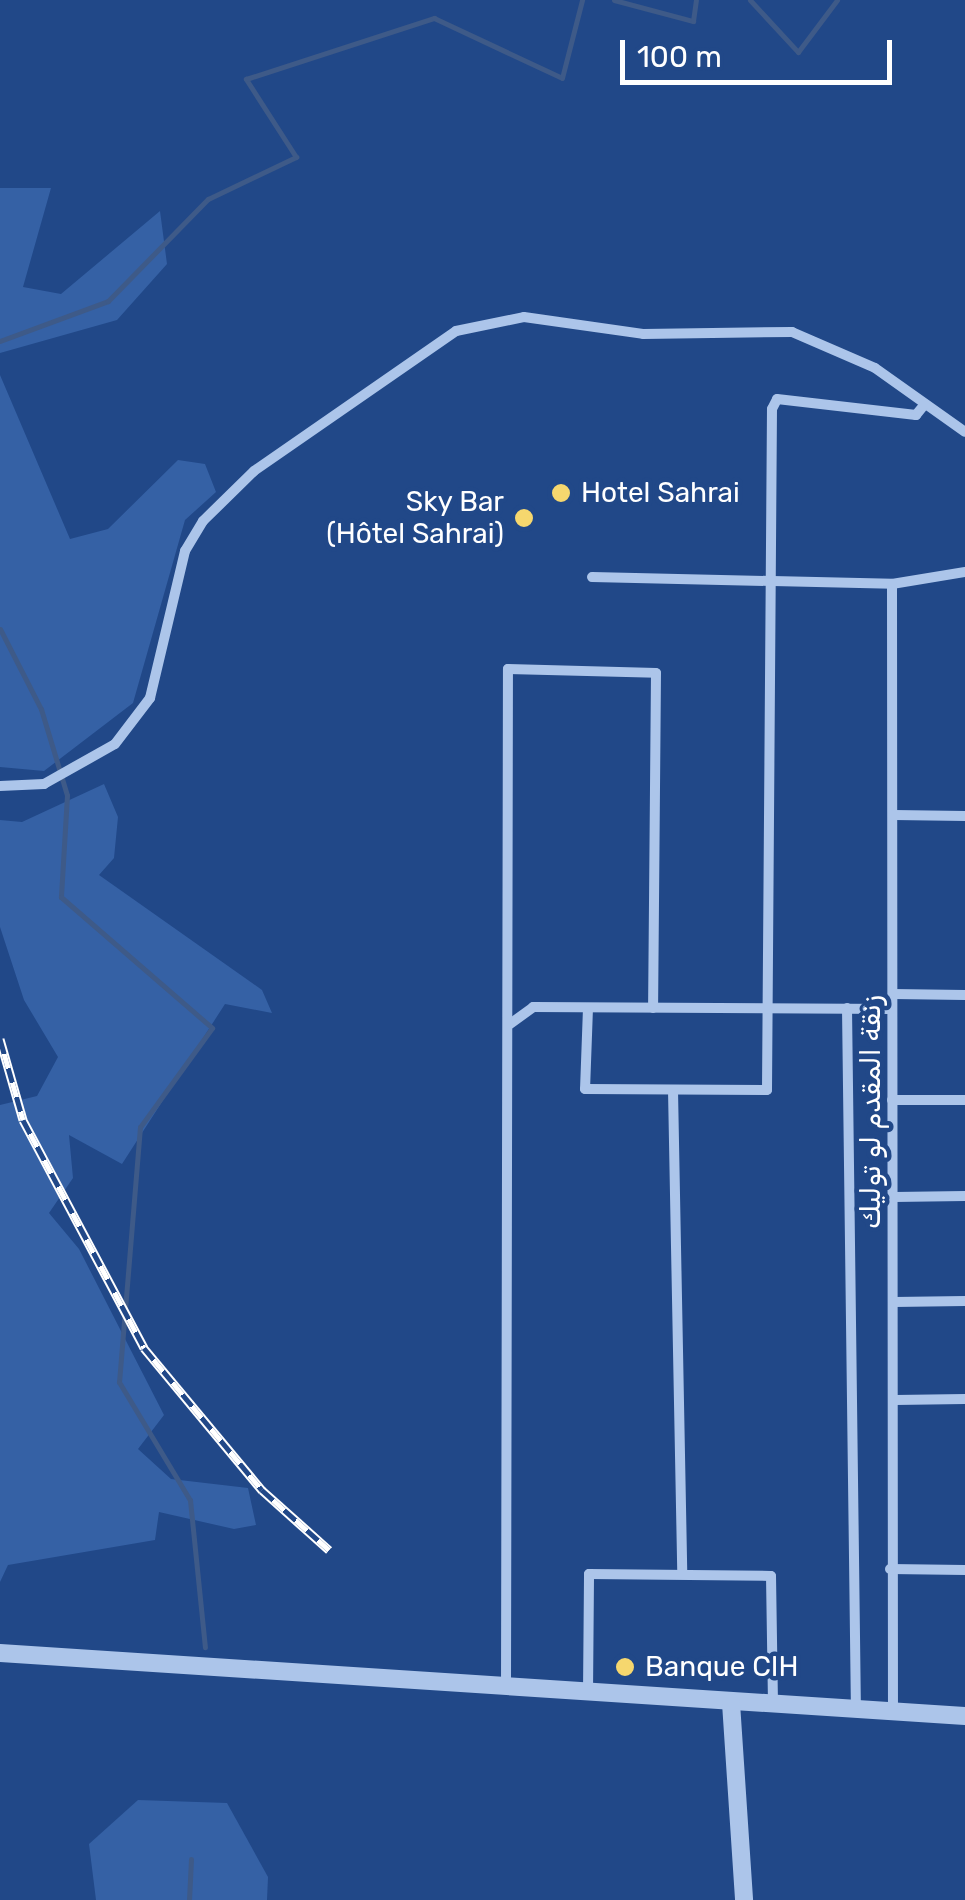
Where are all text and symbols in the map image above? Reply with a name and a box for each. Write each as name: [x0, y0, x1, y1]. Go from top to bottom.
scale bar: [625, 20, 898, 82]
text: 100 m: [637, 39, 722, 75]
place label: Hotel Sahrai: [581, 476, 740, 510]
marker: Hotel Sahrai: [550, 482, 572, 504]
place label: Sky Bar (Hôtel Sahrai): [326, 485, 504, 551]
marker: Sky Bar (Hôtel Sahrai): [513, 507, 535, 529]
street label: زنقة المقدم لو توليك: [854, 995, 888, 1229]
place label: Banque CIH: [645, 1650, 798, 1684]
marker: Banque CIH: [614, 1656, 636, 1678]

